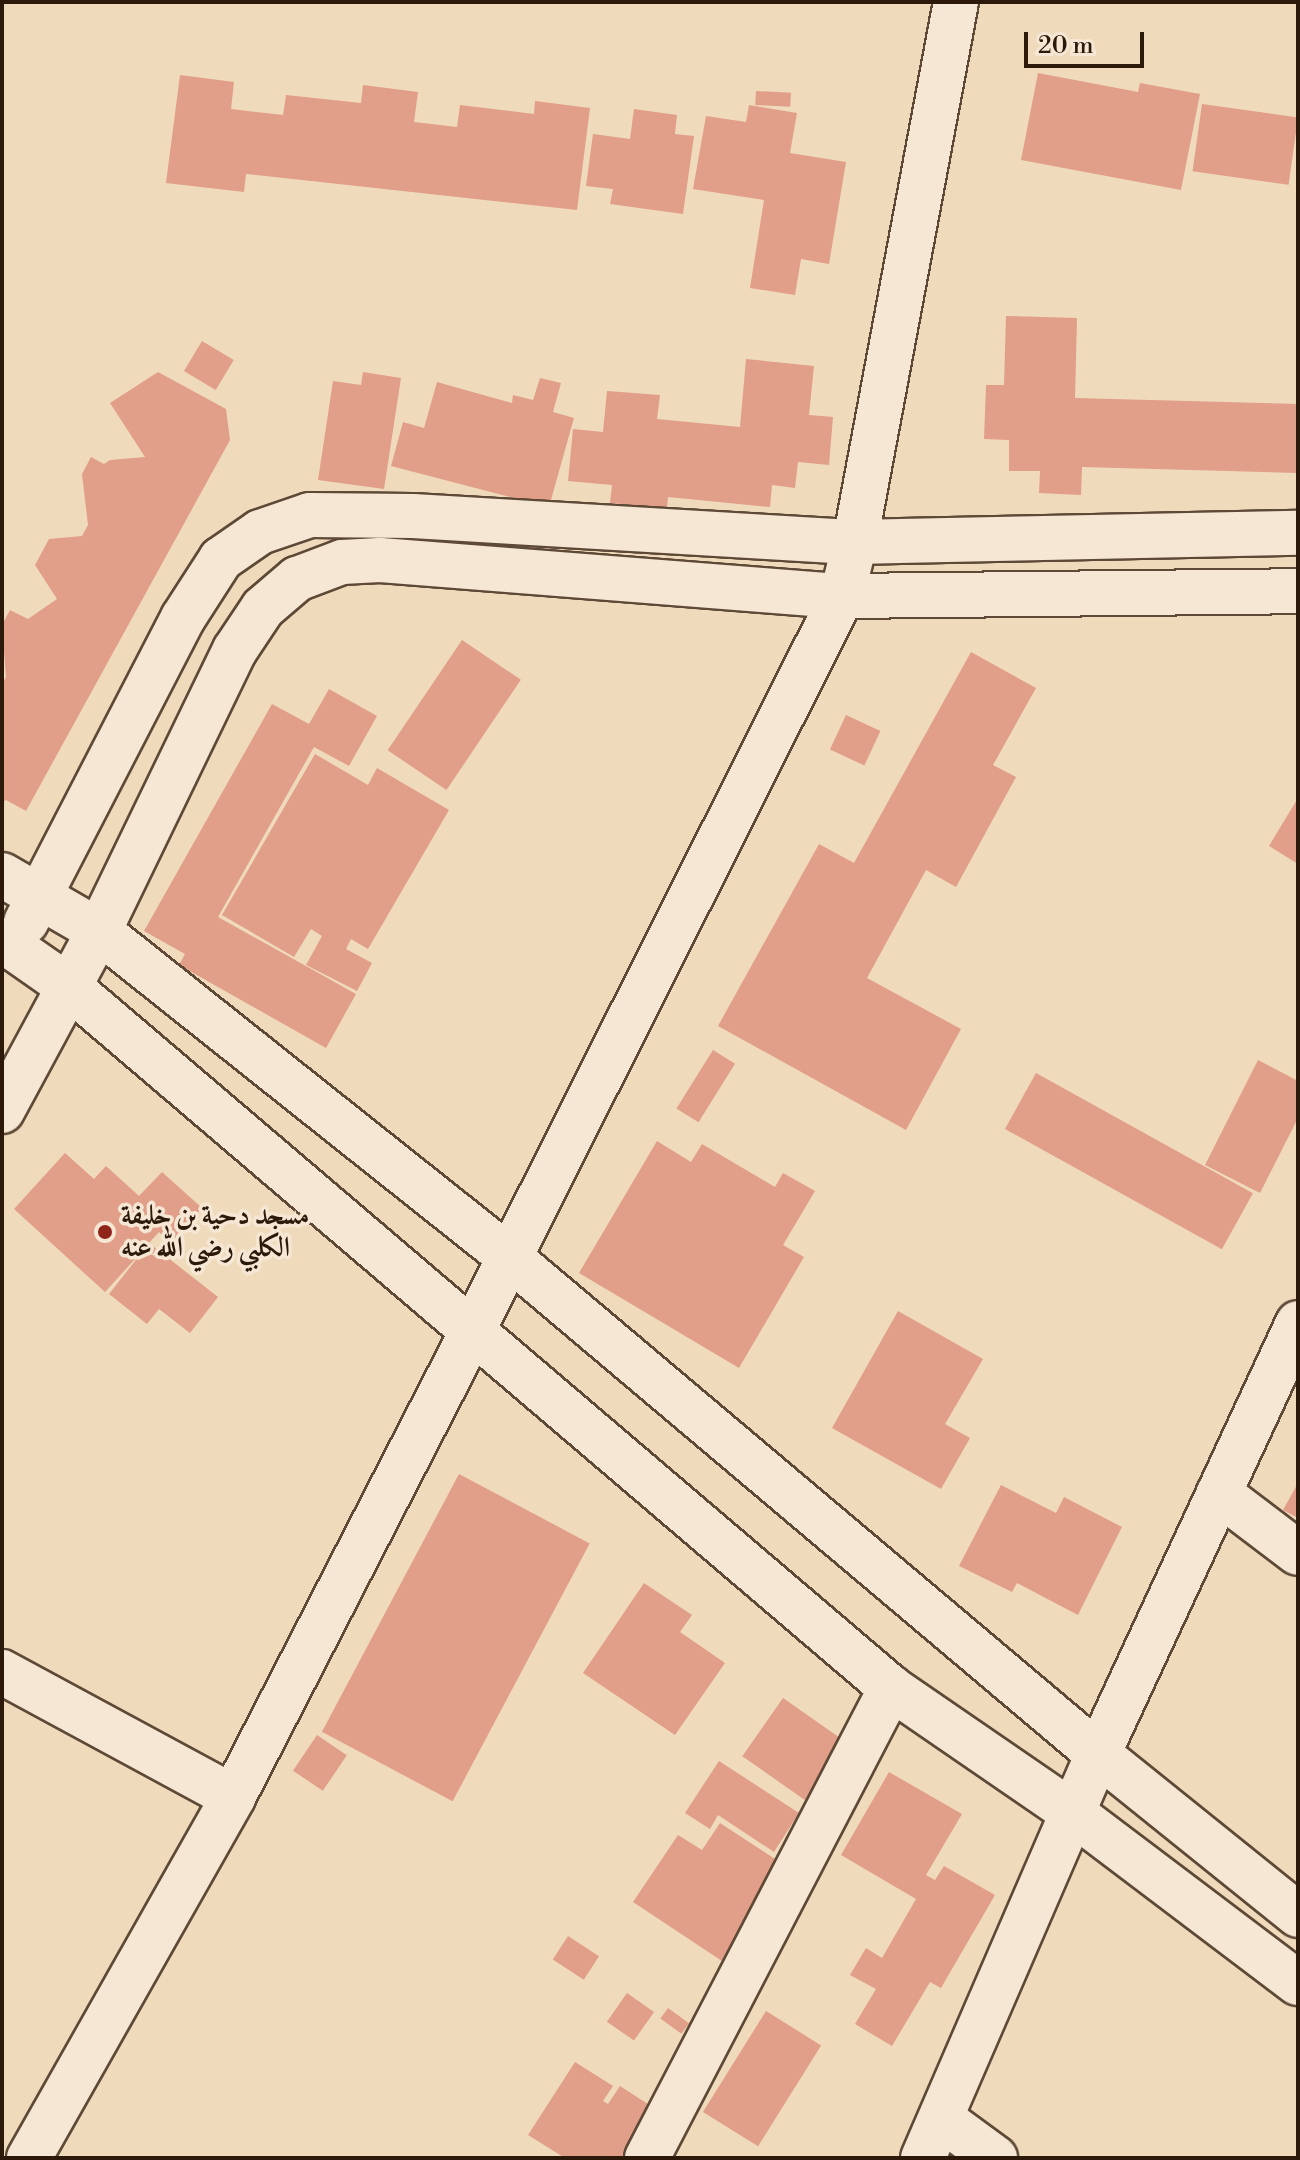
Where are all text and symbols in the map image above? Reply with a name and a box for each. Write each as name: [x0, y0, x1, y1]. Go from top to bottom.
scale bar: [1028, 16, 1148, 66]
text: 20 m: [1038, 31, 1094, 61]
place label: مسجد دحية بن خليفة الكلبي رضي الله عنه: [121, 1199, 309, 1265]
marker: مسجد دحية بن خليفة الكلبي رضي الله عنه: [96, 1223, 114, 1241]

